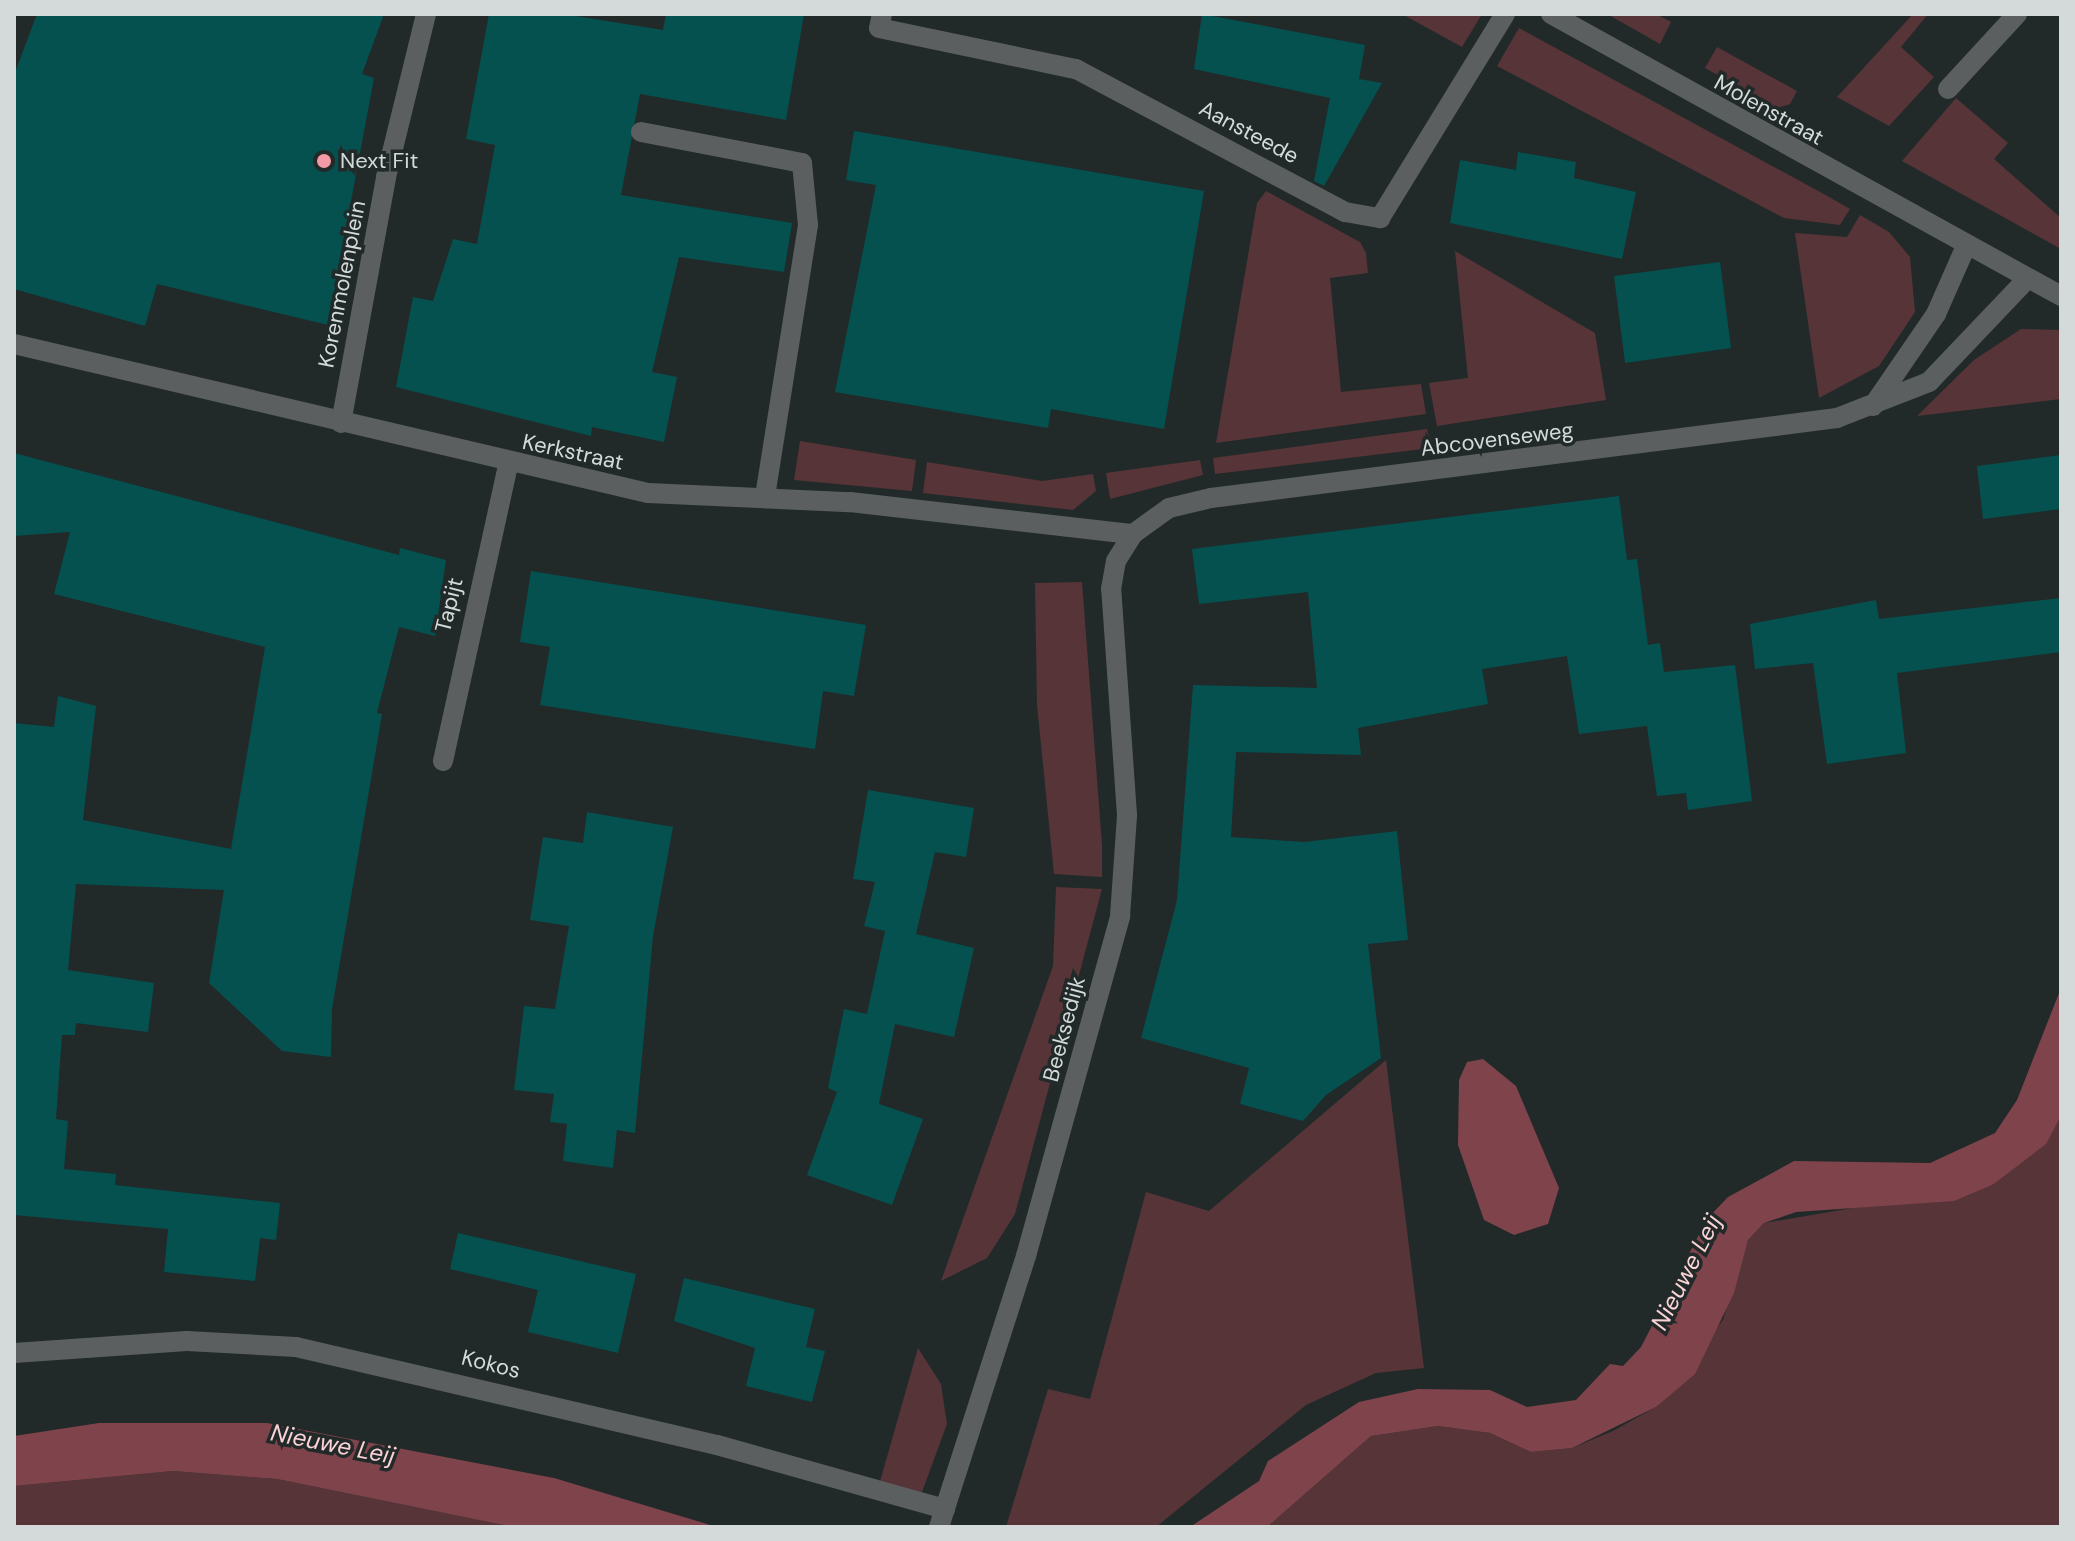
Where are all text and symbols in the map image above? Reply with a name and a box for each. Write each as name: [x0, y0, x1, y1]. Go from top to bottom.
street label: Molenstraat: [1710, 69, 1828, 151]
street label: Aansteede: [1195, 95, 1303, 169]
place label: Next Fit: [340, 148, 418, 174]
marker: Next Fit: [315, 152, 333, 170]
street label: Korenmolenplein: [313, 198, 371, 370]
street label: Abcovenseweg: [1419, 417, 1575, 461]
street label: Kerkstraat: [520, 428, 626, 476]
street label: Tapijt: [429, 575, 469, 635]
street label: Beeksedijk: [1037, 974, 1091, 1084]
water label: Nieuwe Leij: [1645, 1209, 1727, 1335]
street label: Kokos: [459, 1344, 523, 1384]
water label: Nieuwe Leij: [268, 1418, 398, 1470]

